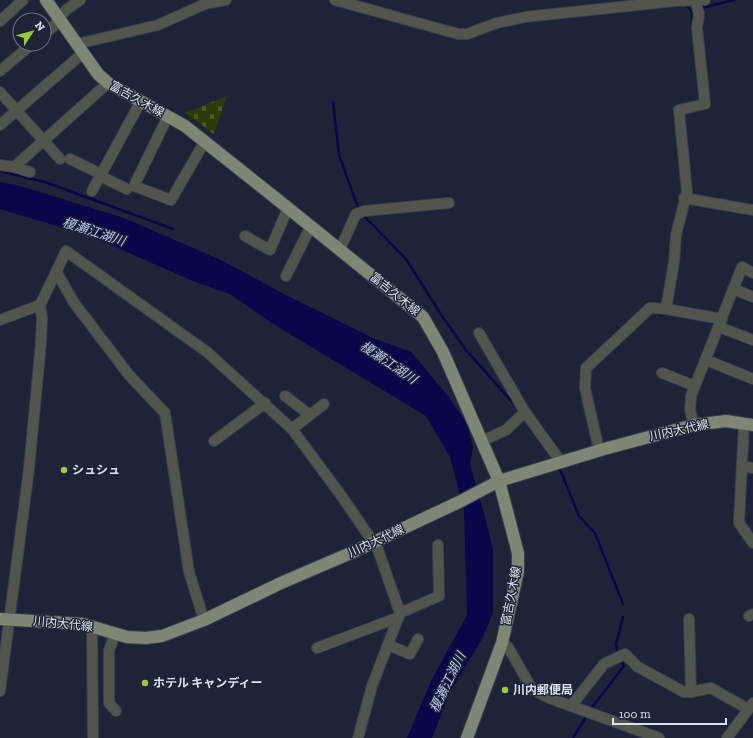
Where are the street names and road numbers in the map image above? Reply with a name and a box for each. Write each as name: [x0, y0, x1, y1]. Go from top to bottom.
street label: 富吉久木線: [107, 78, 167, 120]
street label: 富吉久木線: [367, 270, 423, 318]
street label: 川内大代線: [648, 417, 710, 443]
street label: 川内大代線: [346, 522, 406, 560]
street label: 富吉久木線: [498, 565, 524, 627]
street label: 川内大代線: [32, 614, 94, 634]

